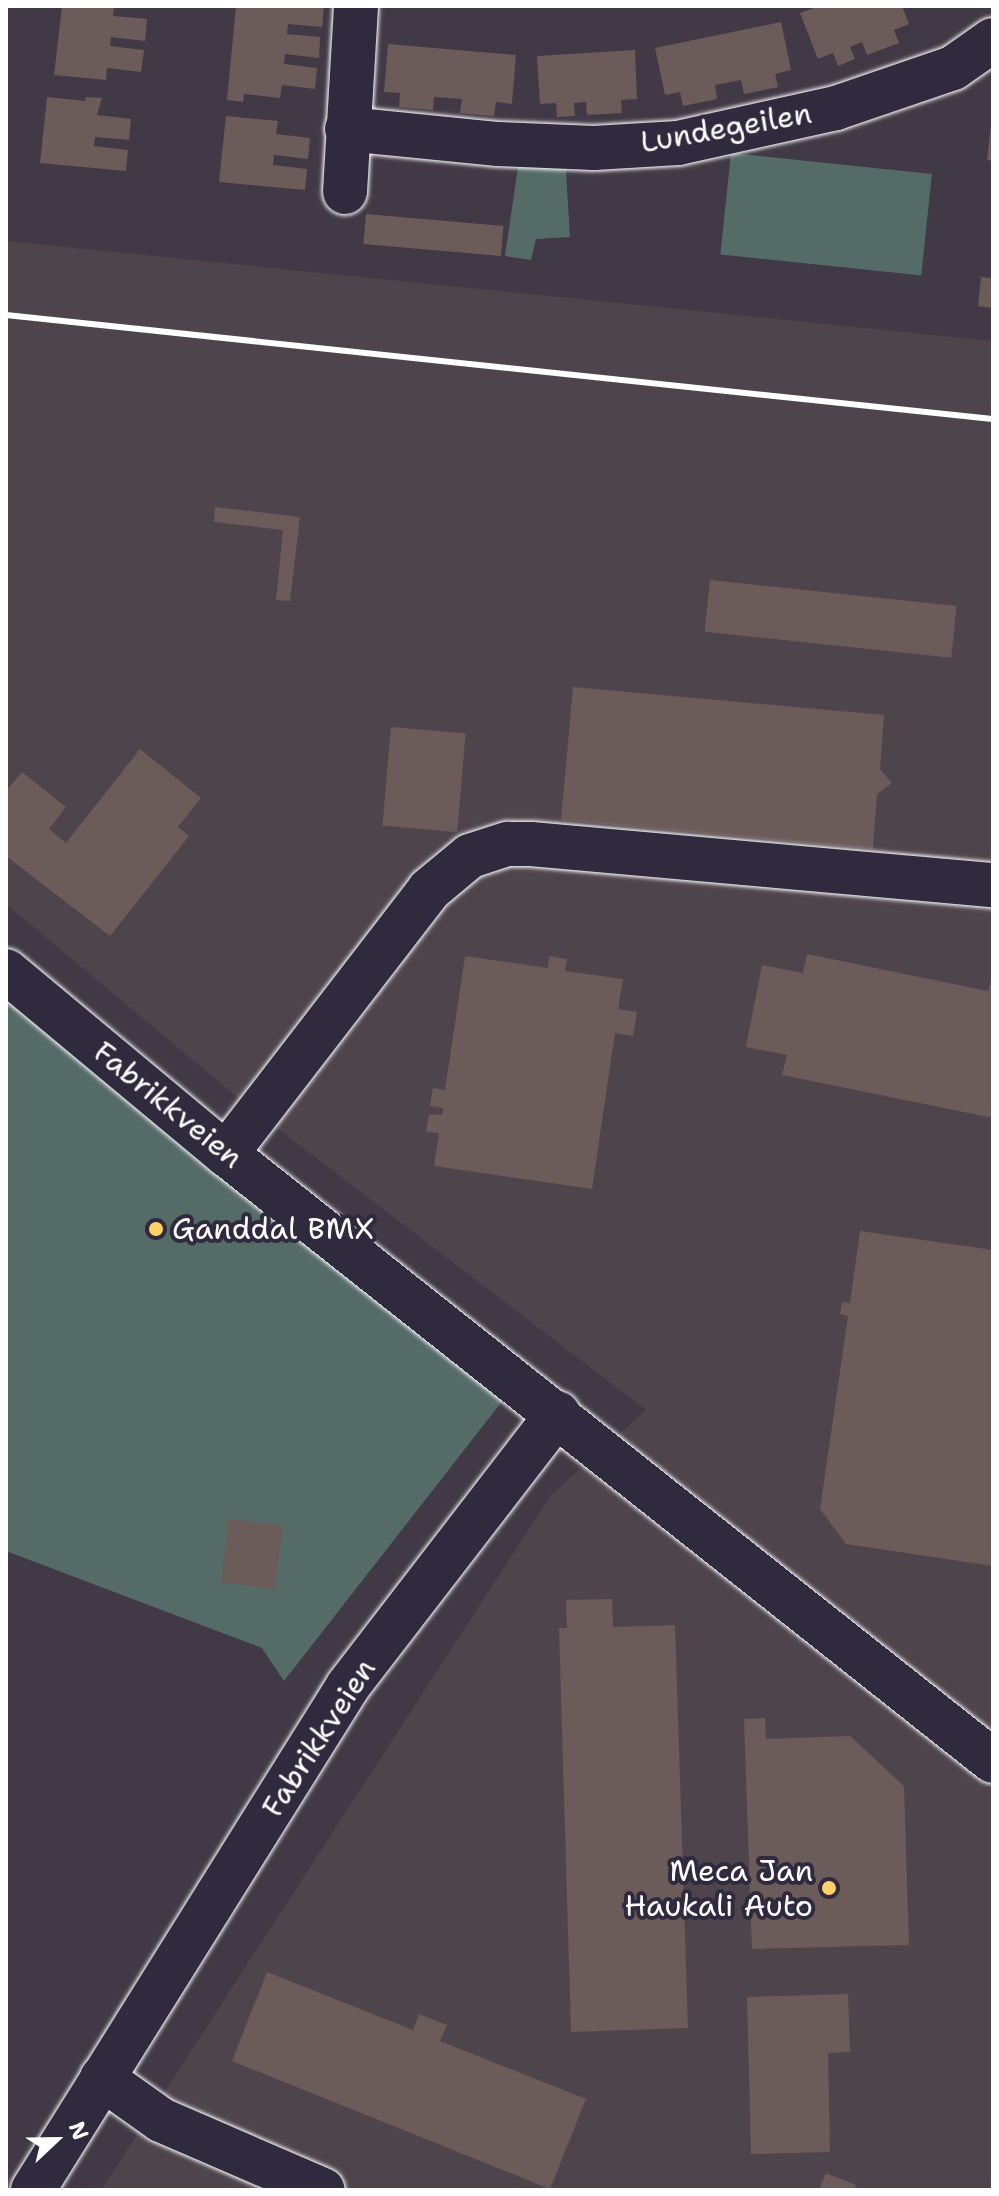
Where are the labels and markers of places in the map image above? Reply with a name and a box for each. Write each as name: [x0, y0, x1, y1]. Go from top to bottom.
place label: Ganddal BMX: [172, 1211, 374, 1247]
marker: Ganddal BMX: [147, 1220, 165, 1238]
place label: Meca Jan Haukali Auto: [624, 1853, 813, 1924]
marker: Meca Jan Haukali Auto: [820, 1879, 838, 1897]

